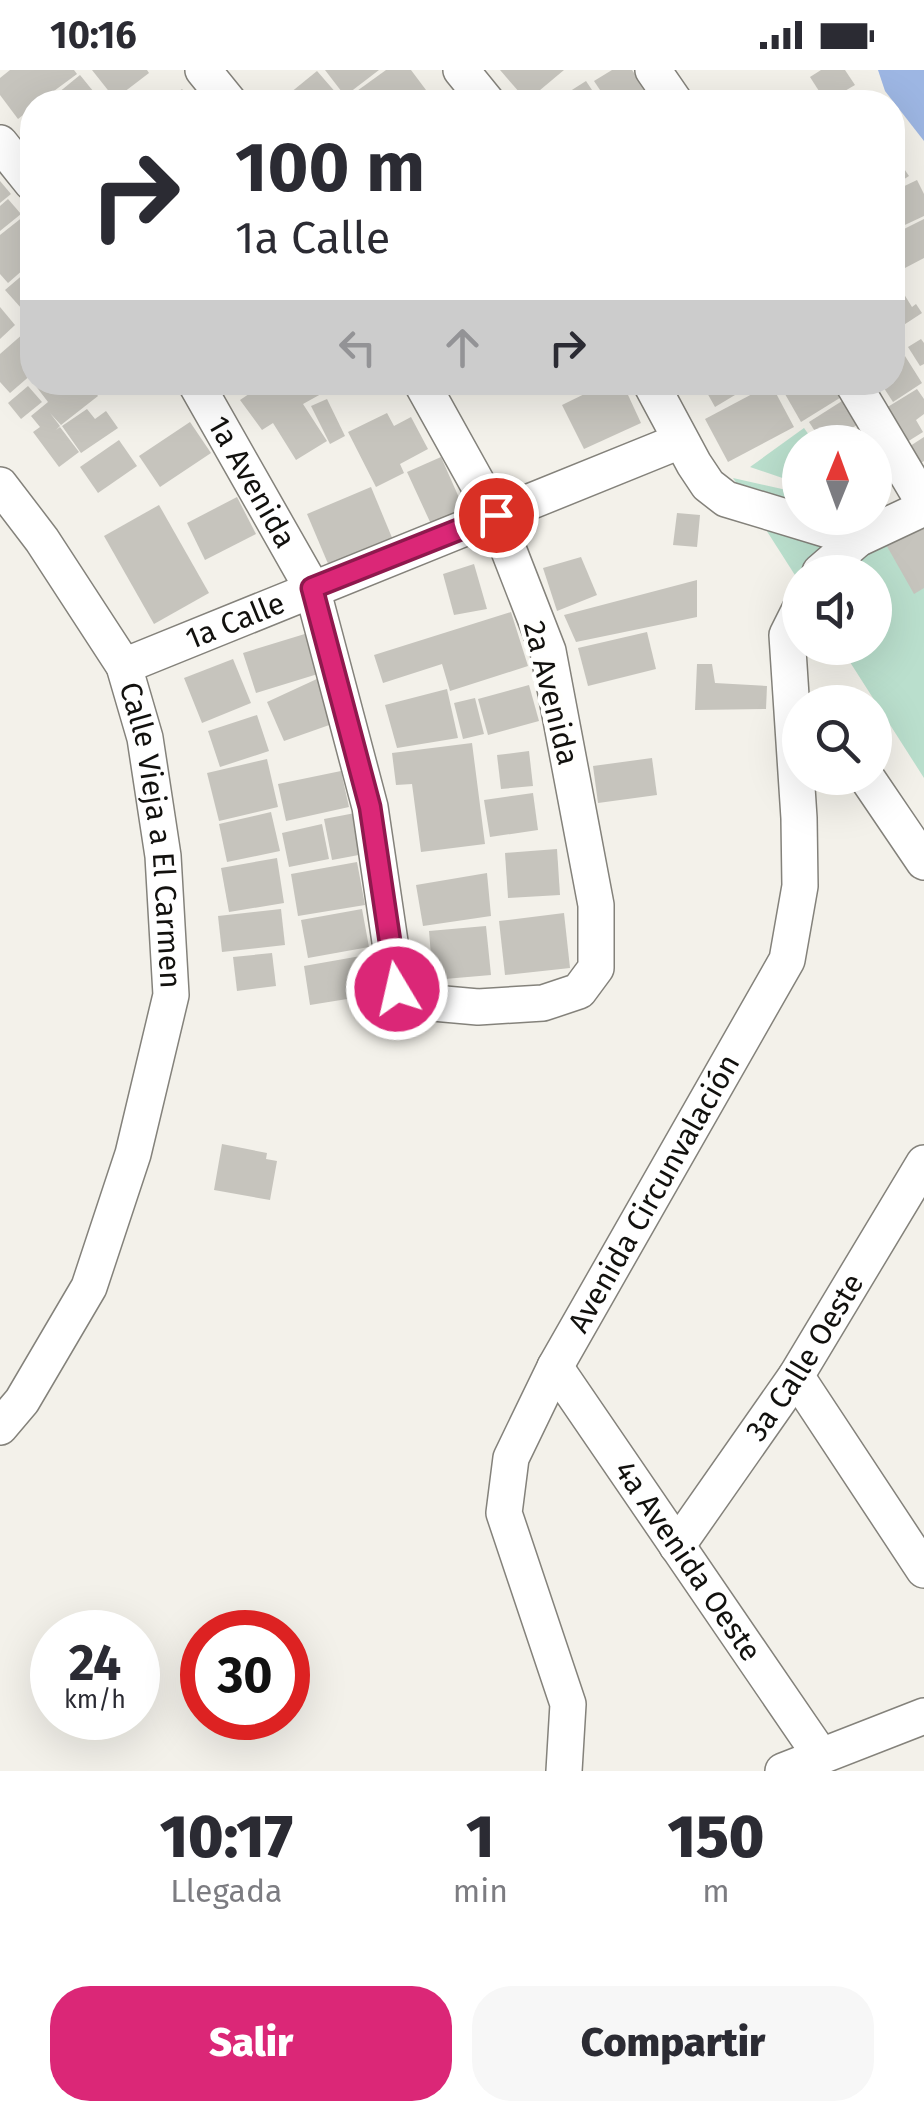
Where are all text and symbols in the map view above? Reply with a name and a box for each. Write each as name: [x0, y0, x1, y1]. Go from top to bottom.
text: 10:16: [50, 12, 137, 58]
text: 100 m: [235, 126, 425, 210]
icon: right: [70, 130, 200, 260]
text: 1a Calle: [235, 211, 390, 265]
icon: left: [330, 320, 385, 375]
icon: ahead: [435, 320, 490, 375]
icon: right: [540, 320, 595, 375]
street label: 1a Avenida: [200, 410, 303, 554]
north arrow: [782, 425, 892, 535]
map controls: [782, 425, 892, 795]
pin: [454, 473, 539, 558]
icon: arrive: [469, 488, 524, 543]
button: sound: [782, 555, 892, 665]
street label: 1a Calle: [180, 585, 290, 657]
street label: 2a Avenida: [516, 617, 586, 769]
street label: Calle Vieja a El Carmen: [112, 678, 189, 990]
button: search: [782, 685, 892, 795]
position arrow: [345, 937, 449, 1041]
street label: Avenida Circunvalación: [560, 1048, 748, 1339]
street label: 3a Calle Oeste: [738, 1267, 871, 1448]
street label: 4a Avenida Oeste: [607, 1454, 769, 1668]
speed limit sign: 30: [180, 1610, 310, 1740]
text: 24: [69, 1633, 121, 1693]
text: km/h: [64, 1685, 126, 1715]
text: 10:17: [160, 1801, 293, 1873]
text: 1: [466, 1801, 495, 1873]
text: 150: [668, 1801, 764, 1873]
text: Llegada: [170, 1872, 282, 1910]
text: min: [453, 1872, 508, 1910]
text: m: [702, 1872, 730, 1910]
button: Salir: [50, 1986, 452, 2101]
button: Compartir: [472, 1986, 874, 2101]

